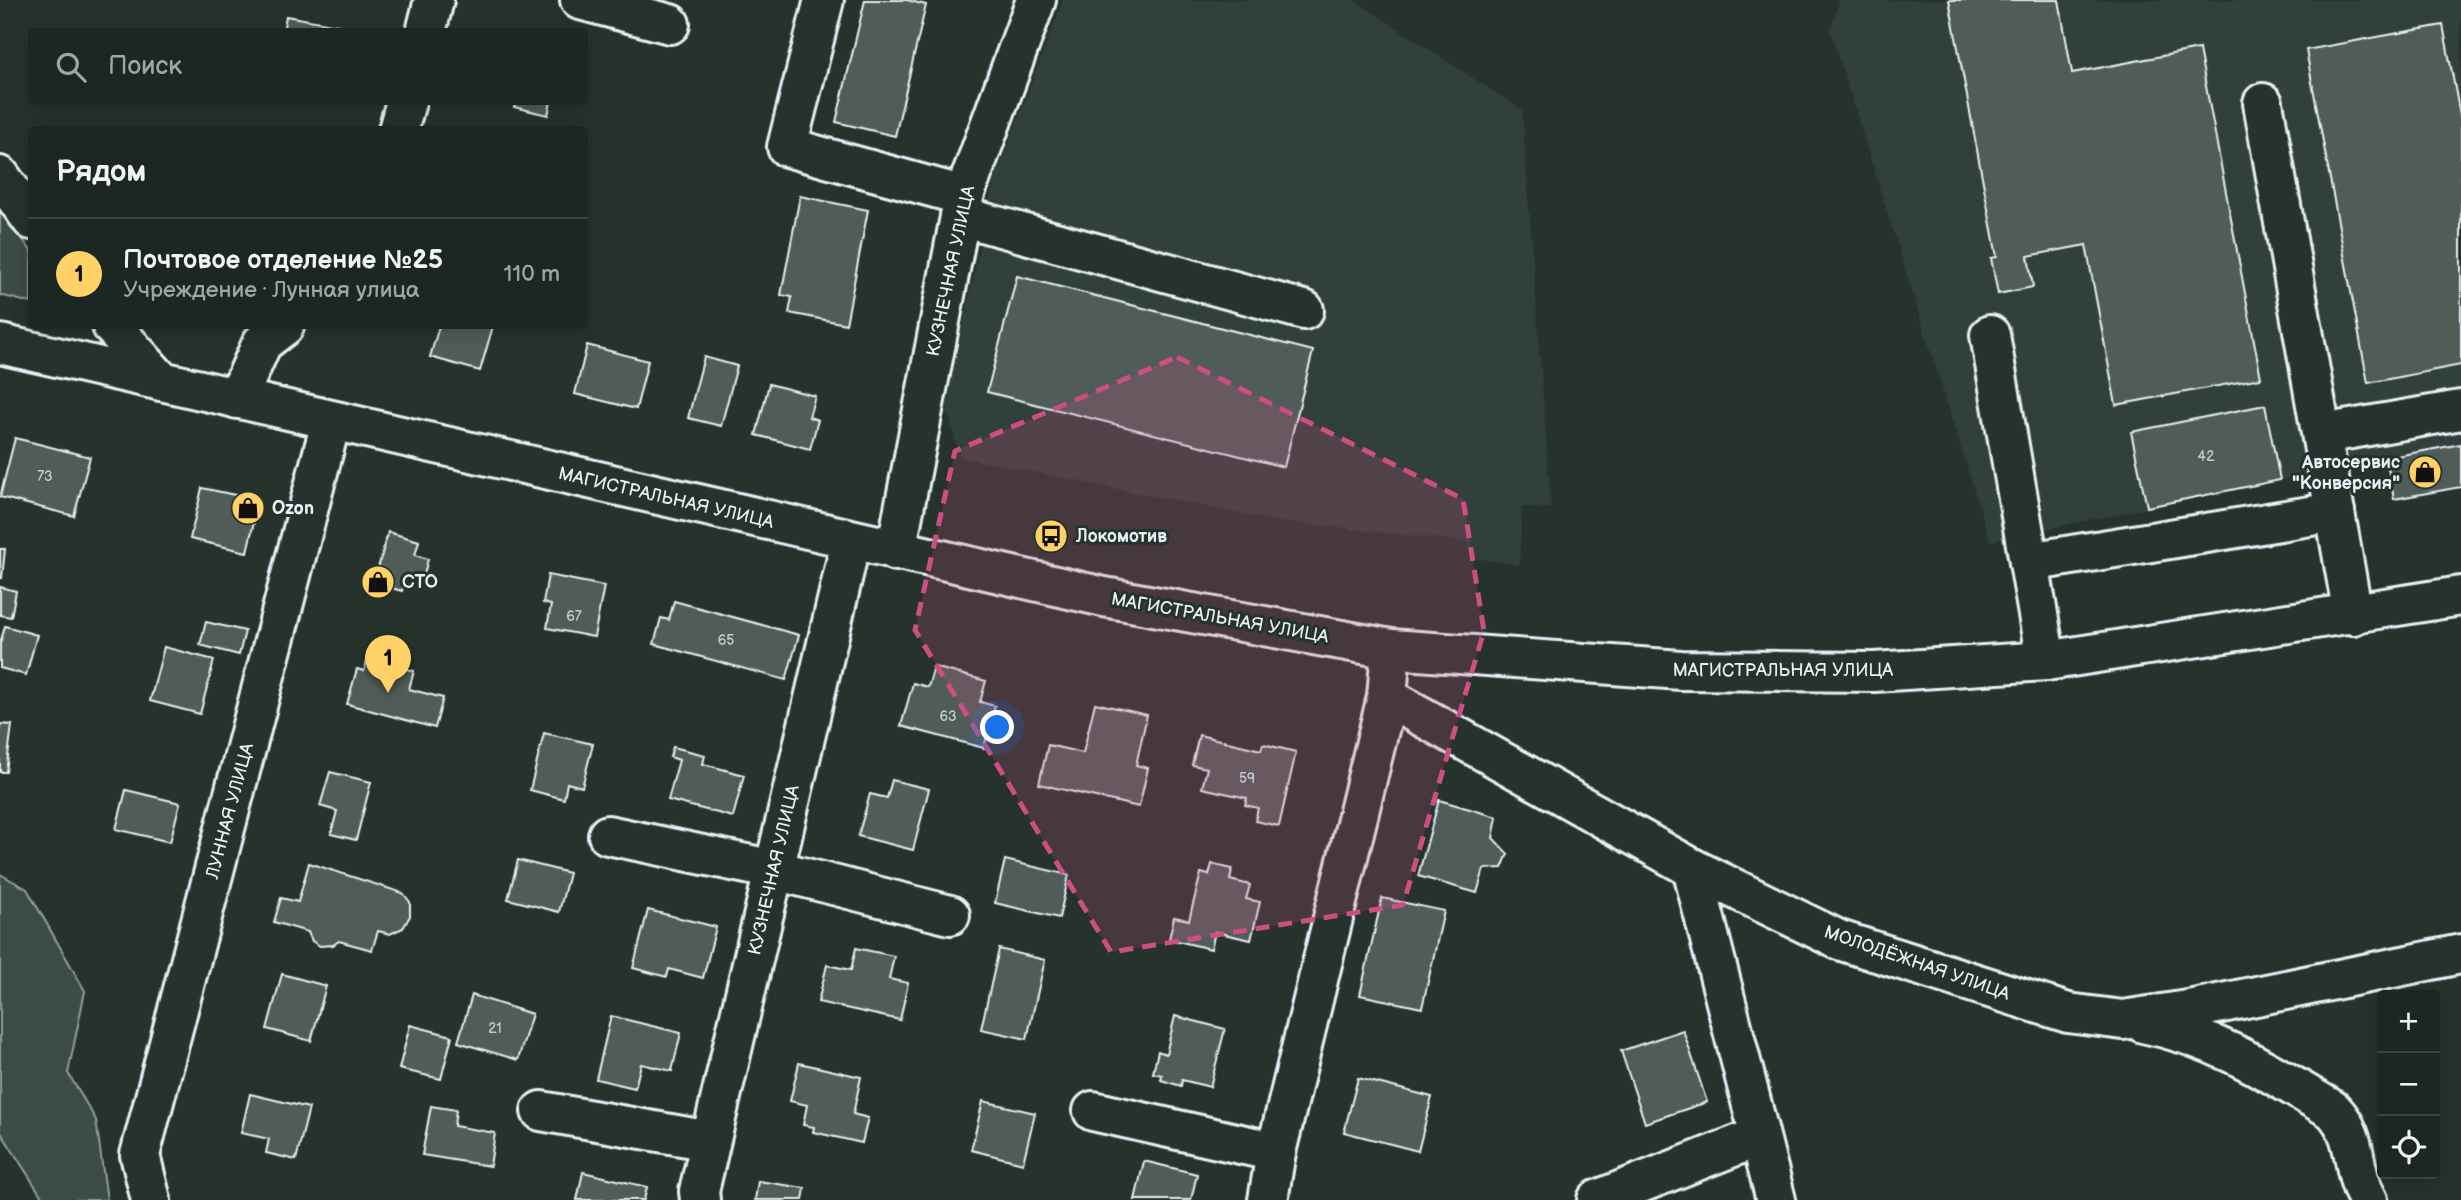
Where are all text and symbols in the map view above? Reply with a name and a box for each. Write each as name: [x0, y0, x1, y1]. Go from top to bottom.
search box: [28, 28, 588, 105]
icon: search: [52, 48, 90, 86]
text: Поиск: [108, 51, 182, 82]
text: Рядом: [56, 154, 146, 190]
street label: КУЗНЕЧНАЯ УЛИЦА: [923, 184, 979, 358]
text: Почтовое отделение №25: [123, 245, 443, 276]
text: 1: [74, 260, 84, 288]
text: 110 m: [503, 260, 560, 288]
text: Учреждение · Лунная улица: [123, 276, 420, 304]
house number: 42: [2198, 448, 2215, 465]
place label: Автосервис "Конверсия": [2292, 452, 2400, 494]
shop icon: Автосервис "Конверсия": [2406, 453, 2444, 491]
street label: МАГИСТРАЛЬНАЯ УЛИЦА: [556, 463, 776, 533]
house number: 73: [37, 468, 53, 485]
shop icon: Ozon: [229, 489, 267, 527]
place label: Ozon: [272, 498, 314, 519]
bus stop icon: Локомотив: [1032, 517, 1070, 555]
place label: Локомотив: [1075, 526, 1167, 547]
shop icon: СТО: [359, 563, 397, 601]
place label: СТО: [402, 572, 438, 593]
street label: МАГИСТРАЛЬНАЯ УЛИЦА: [1110, 589, 1330, 647]
house number: 67: [566, 608, 582, 625]
house number: 65: [718, 632, 734, 649]
pin: 1: [365, 635, 411, 693]
street label: МАГИСТРАЛЬНАЯ УЛИЦА: [1673, 660, 1893, 681]
house number: 63: [939, 708, 957, 725]
your location: [980, 710, 1014, 744]
street label: ЛУННАЯ УЛИЦА: [202, 741, 258, 882]
house number: 59: [1239, 770, 1255, 787]
street label: КУЗНЕЧНАЯ УЛИЦА: [744, 783, 804, 957]
street label: МОЛОДЁЖНАЯ УЛИЦА: [1821, 920, 2013, 1005]
map controls: [2377, 990, 2440, 1179]
button: +: [2377, 990, 2440, 1053]
house number: 21: [488, 1020, 502, 1037]
button: −: [2377, 1053, 2440, 1116]
button: locate: [2377, 1116, 2440, 1179]

